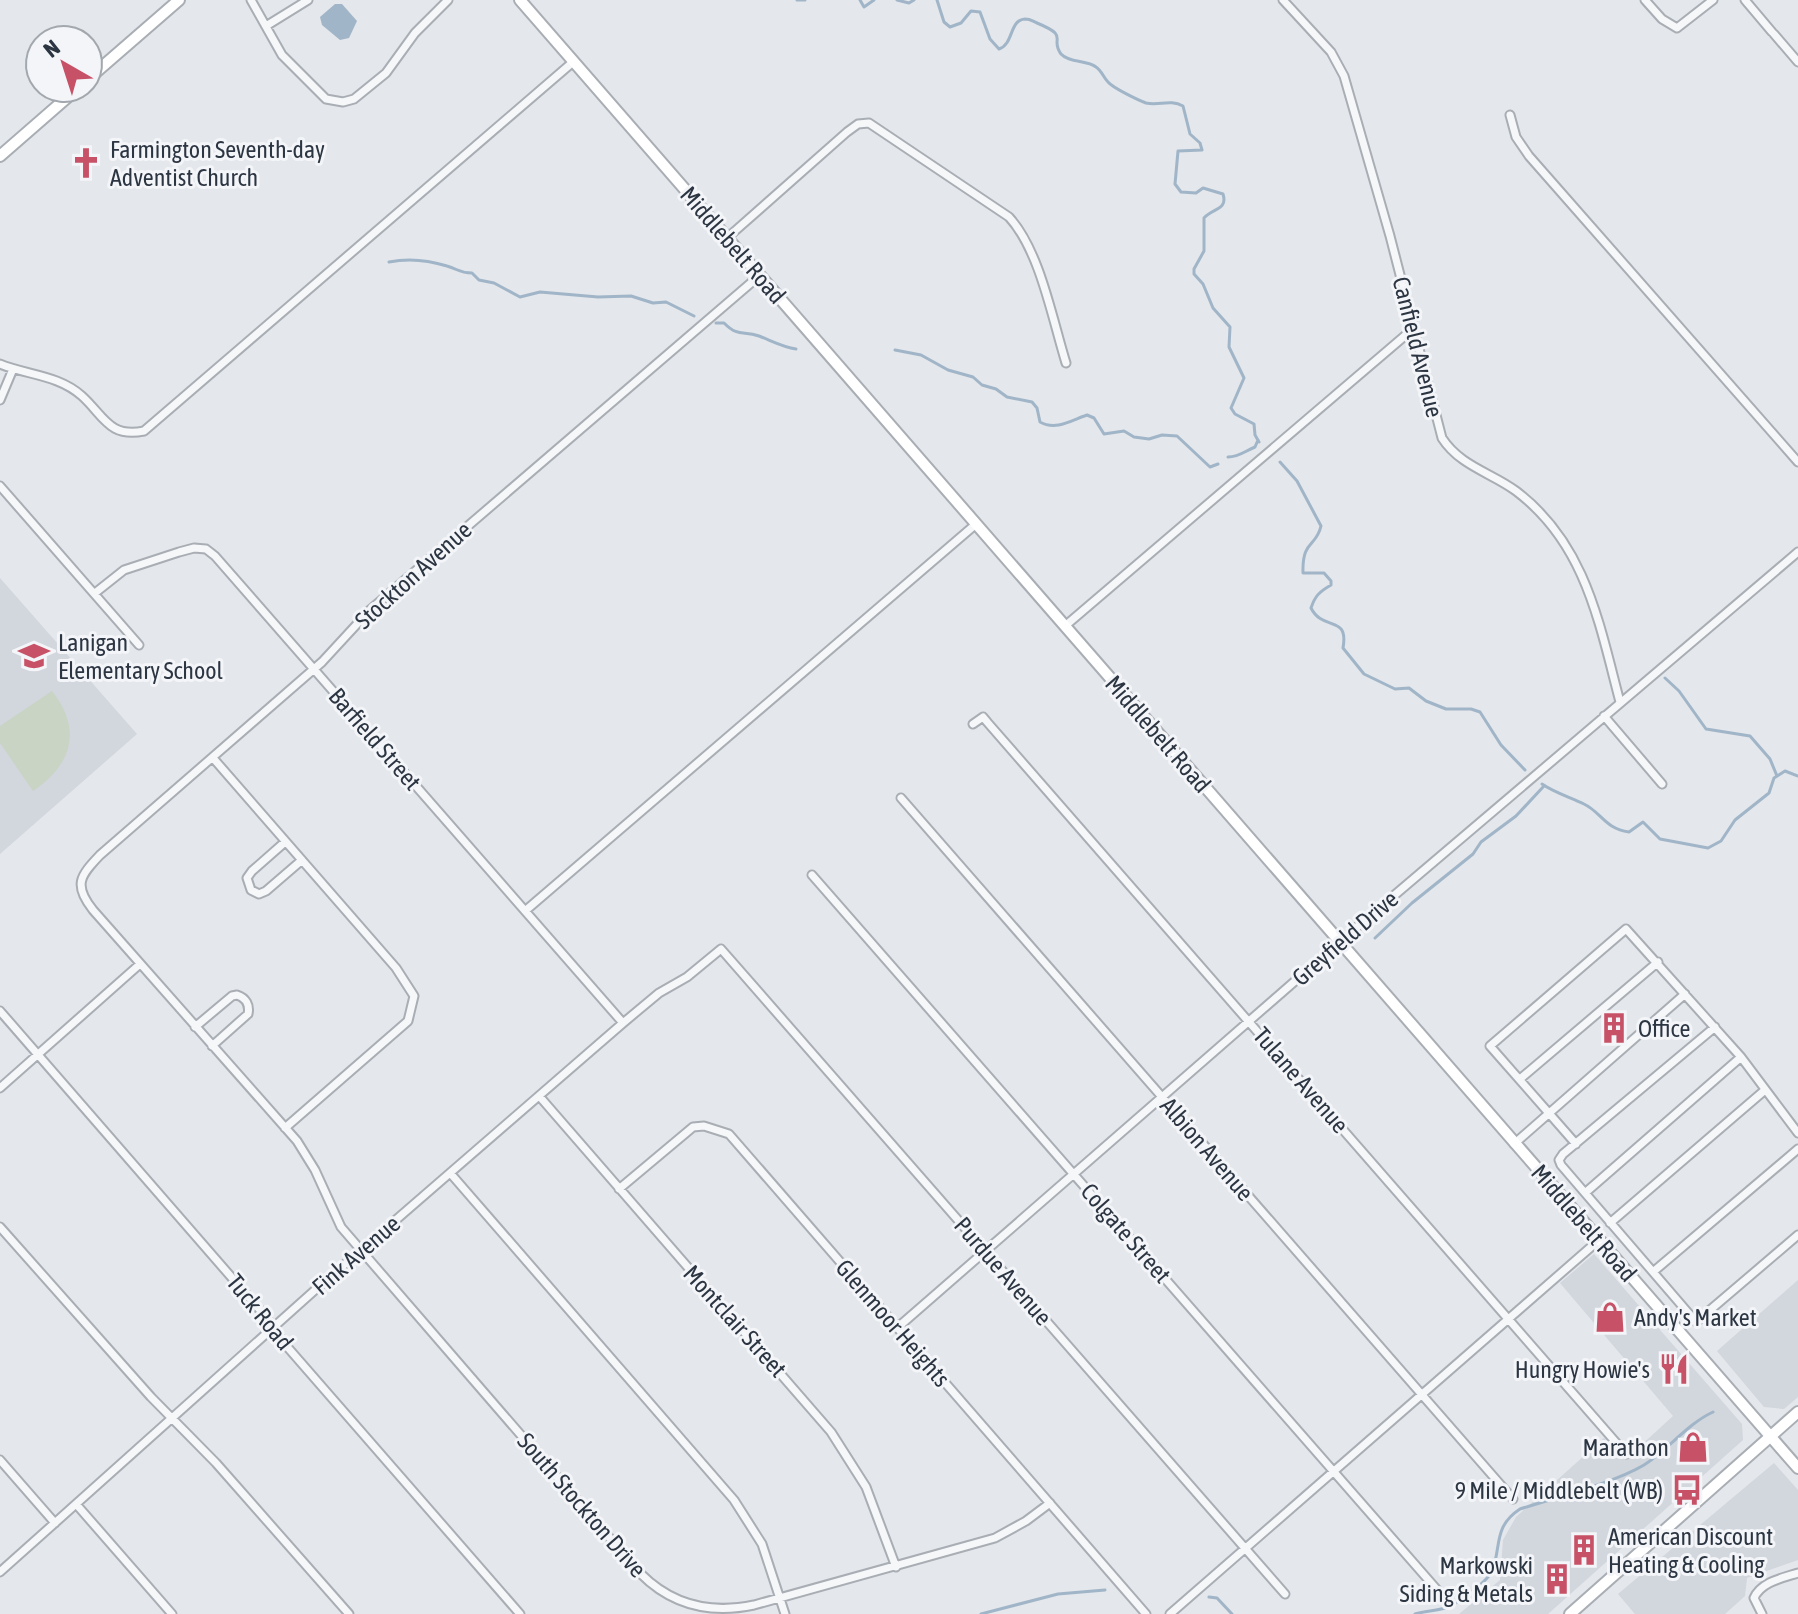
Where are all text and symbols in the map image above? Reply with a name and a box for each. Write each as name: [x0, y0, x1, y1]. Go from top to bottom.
north arrow: [24, 24, 104, 104]
text: N: [38, 34, 65, 63]
place label: Farmington Seventh-day Adventist Church: [110, 136, 325, 191]
church icon: Farmington Seventh-day Adventist Church: [69, 146, 103, 180]
street label: Middlebelt Road: [675, 181, 791, 309]
street label: Canfield Avenue: [1387, 274, 1449, 420]
street label: Stockton Avenue: [349, 516, 477, 634]
place label: Lanigan Elementary School: [58, 629, 224, 684]
school or university icon: Lanigan Elementary School: [17, 639, 51, 673]
street label: Middlebelt Road: [1100, 670, 1216, 798]
street label: Barfield Street: [324, 683, 427, 795]
street label: Greyfield Drive: [1287, 885, 1403, 991]
building icon: Office: [1597, 1011, 1631, 1045]
place label: Office: [1638, 1015, 1690, 1042]
street label: Tulane Avenue: [1248, 1022, 1354, 1138]
street label: Albion Avenue: [1155, 1092, 1259, 1206]
street label: Middlebelt Road: [1526, 1159, 1642, 1287]
street label: Colgate Street: [1076, 1178, 1176, 1288]
street label: Fink Avenue: [307, 1210, 405, 1300]
street label: Purdue Avenue: [949, 1212, 1057, 1330]
street label: Glenmoor Heights: [831, 1254, 955, 1392]
street label: Montclair Street: [678, 1260, 792, 1382]
street label: Tuck Road: [221, 1269, 299, 1355]
shop icon: Andy's Market: [1593, 1300, 1627, 1334]
place label: Andy's Market: [1634, 1304, 1757, 1331]
restaurant icon: Hungry Howie's: [1657, 1352, 1691, 1386]
place label: Hungry Howie's: [1515, 1356, 1650, 1383]
street label: South Stockton Drive: [512, 1428, 652, 1582]
shop icon: Marathon: [1676, 1430, 1710, 1464]
place label: Marathon: [1583, 1434, 1669, 1461]
bus stop icon: 9 Mile / Middlebelt (WB): [1670, 1473, 1704, 1507]
place label: 9 Mile / Middlebelt (WB): [1455, 1477, 1663, 1504]
place label: American Discount Heating & Cooling: [1608, 1523, 1773, 1578]
building icon: American Discount Heating & Cooling: [1567, 1533, 1601, 1567]
place label: Markowski Siding & Metals: [1400, 1552, 1533, 1607]
building icon: Markowski Siding & Metals: [1540, 1562, 1574, 1596]

